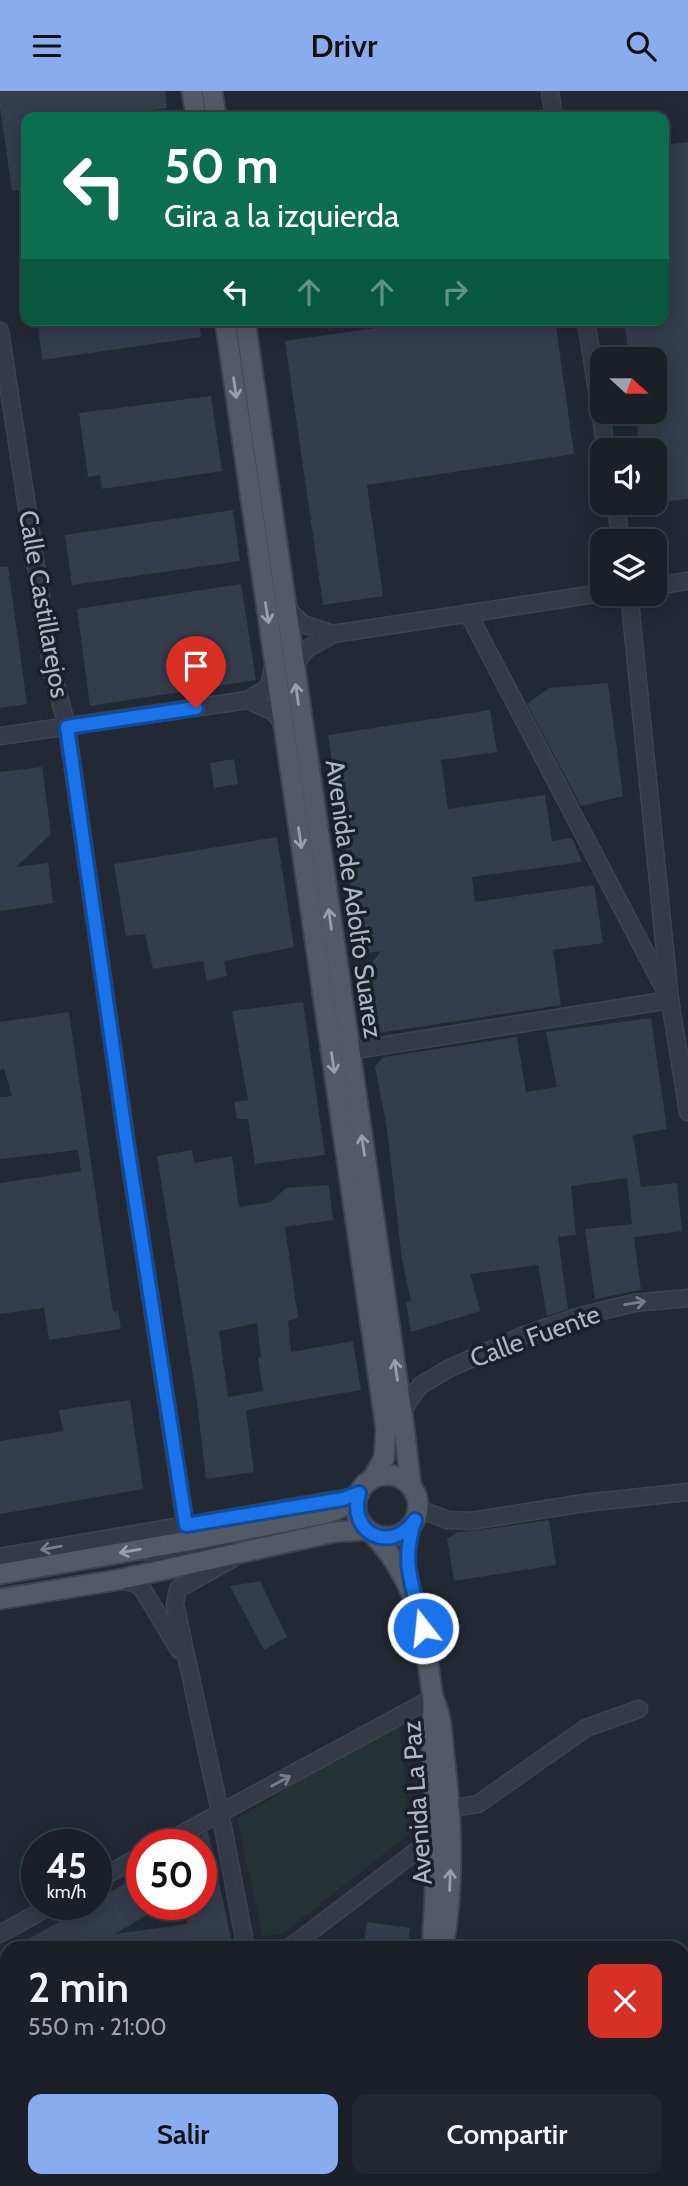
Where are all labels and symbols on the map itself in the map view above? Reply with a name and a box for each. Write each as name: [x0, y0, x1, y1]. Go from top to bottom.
north arrow: [590, 347, 667, 423]
one-way arrow: [229, 376, 242, 399]
street label: Calle Castillarejos: [12, 508, 76, 700]
one-way arrow: [261, 601, 274, 624]
pin: [166, 636, 226, 708]
one-way arrow: [290, 683, 303, 706]
street label: Avenida de Adolfo Suarez: [319, 758, 389, 1040]
one-way arrow: [294, 826, 307, 849]
one-way arrow: [323, 909, 336, 931]
one-way arrow: [326, 1051, 339, 1074]
one-way arrow: [356, 1134, 369, 1156]
one-way arrow: [623, 1296, 646, 1309]
street label: Calle Fuente: [466, 1298, 604, 1374]
one-way arrow: [389, 1359, 402, 1381]
one-way arrow: [40, 1542, 63, 1555]
one-way arrow: [119, 1545, 141, 1558]
position arrow: [386, 1591, 460, 1665]
street label: Avenida La Paz: [395, 1720, 439, 1886]
one-way arrow: [270, 1774, 290, 1788]
speed limit sign: 50: [126, 1829, 217, 1920]
one-way arrow: [444, 1869, 457, 1892]

